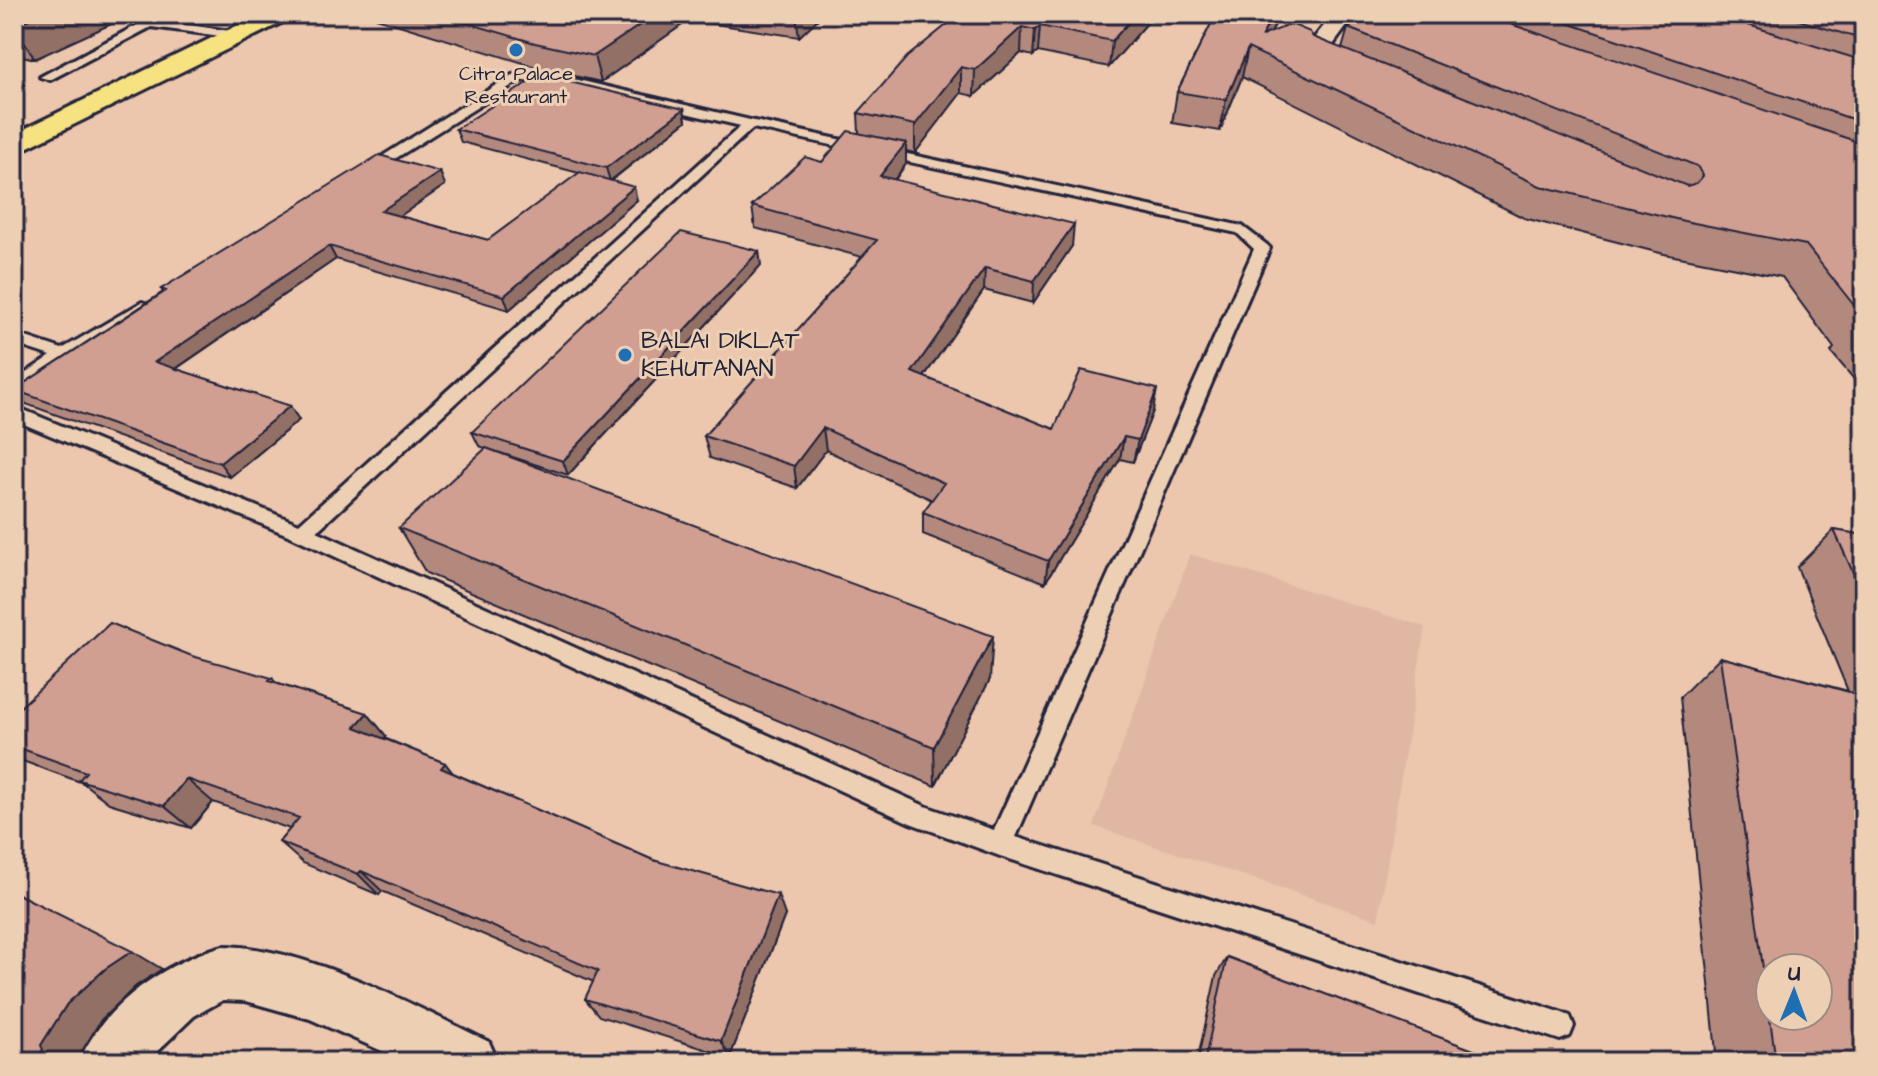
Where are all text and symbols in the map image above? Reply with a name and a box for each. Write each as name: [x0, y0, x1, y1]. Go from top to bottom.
marker: Citra Palace Restaurant: [507, 41, 525, 59]
place label: Citra Palace Restaurant: [459, 60, 573, 111]
place label: BALAI DIKLAT KEHUTANAN: [641, 324, 799, 386]
marker: BALAI DIKLAT KEHUTANAN: [616, 346, 634, 364]
north arrow: [1754, 952, 1834, 1032]
text: U: [1788, 958, 1801, 989]

